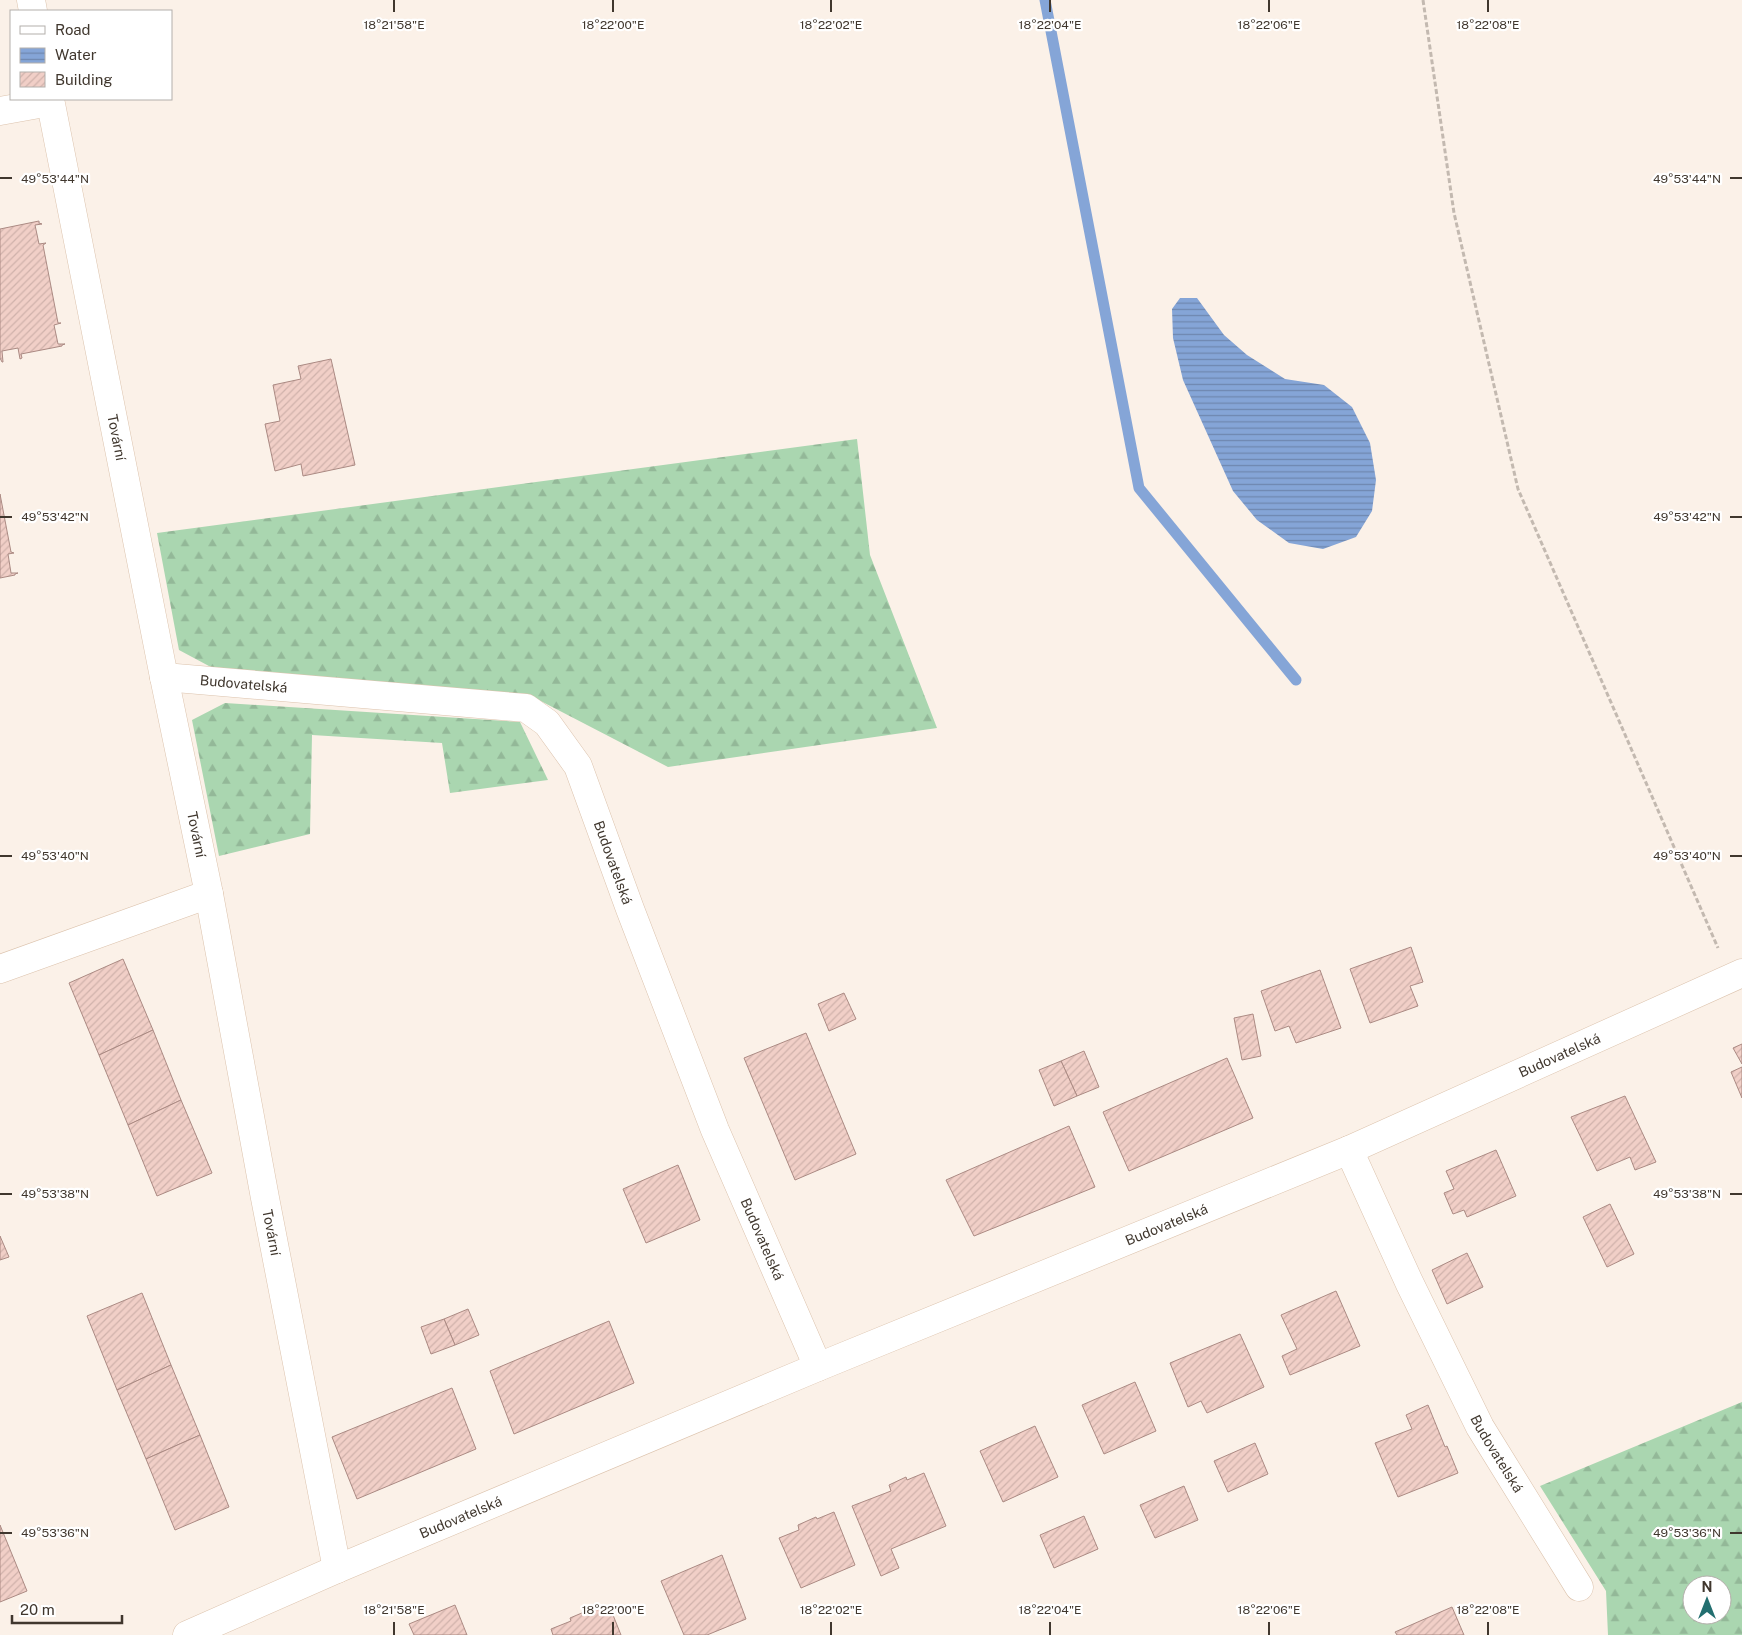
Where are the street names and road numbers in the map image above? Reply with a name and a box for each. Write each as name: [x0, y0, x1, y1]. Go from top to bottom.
street label: Tovární: [104, 413, 129, 463]
street label: Budovatelská: [199, 672, 288, 696]
street label: Tovární: [184, 810, 209, 860]
street label: Budovatelská: [591, 819, 636, 907]
street label: Budovatelská: [1516, 1030, 1603, 1081]
street label: Budovatelská: [738, 1196, 787, 1283]
street label: Budovatelská: [1123, 1201, 1210, 1249]
street label: Tovární: [259, 1208, 284, 1258]
street label: Budovatelská: [1467, 1412, 1527, 1495]
street label: Budovatelská: [417, 1493, 504, 1541]

